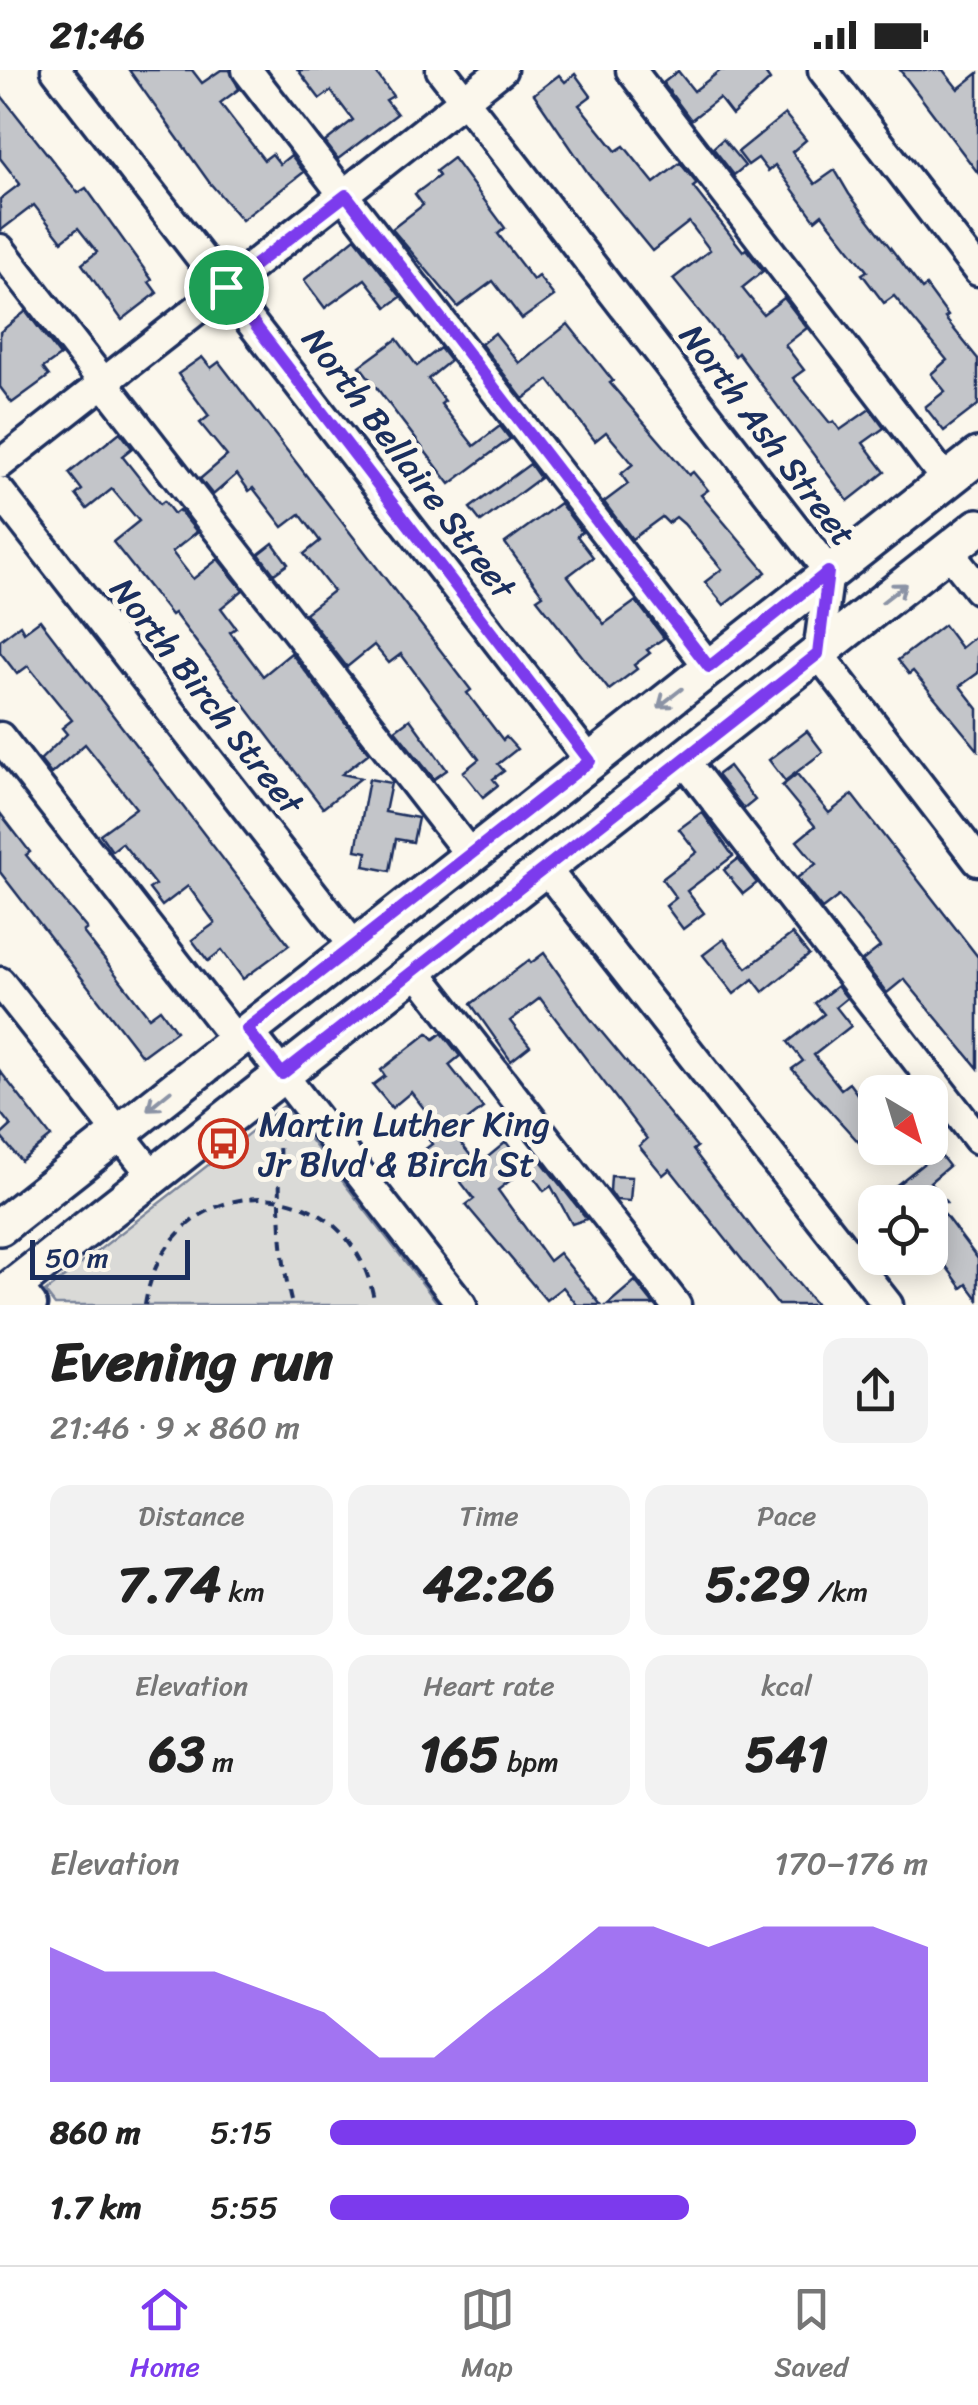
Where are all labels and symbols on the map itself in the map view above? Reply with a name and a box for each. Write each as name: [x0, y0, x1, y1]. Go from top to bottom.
pin: [184, 245, 269, 330]
street label: North Ash Street: [663, 310, 873, 560]
street label: North Bellaire Street: [285, 313, 534, 614]
street label: North Birch Street: [94, 563, 322, 830]
one-way arrow: [880, 583, 907, 604]
one-way arrow: [657, 687, 684, 708]
north arrow: [858, 1075, 948, 1165]
one-way arrow: [146, 1089, 172, 1111]
place label: Martin Luther King Jr Blvd & Birch St: [258, 1093, 550, 1195]
bus stop icon: Martin Luther King Jr Blvd & Birch St: [198, 1118, 250, 1170]
scale bar: [30, 1235, 190, 1280]

